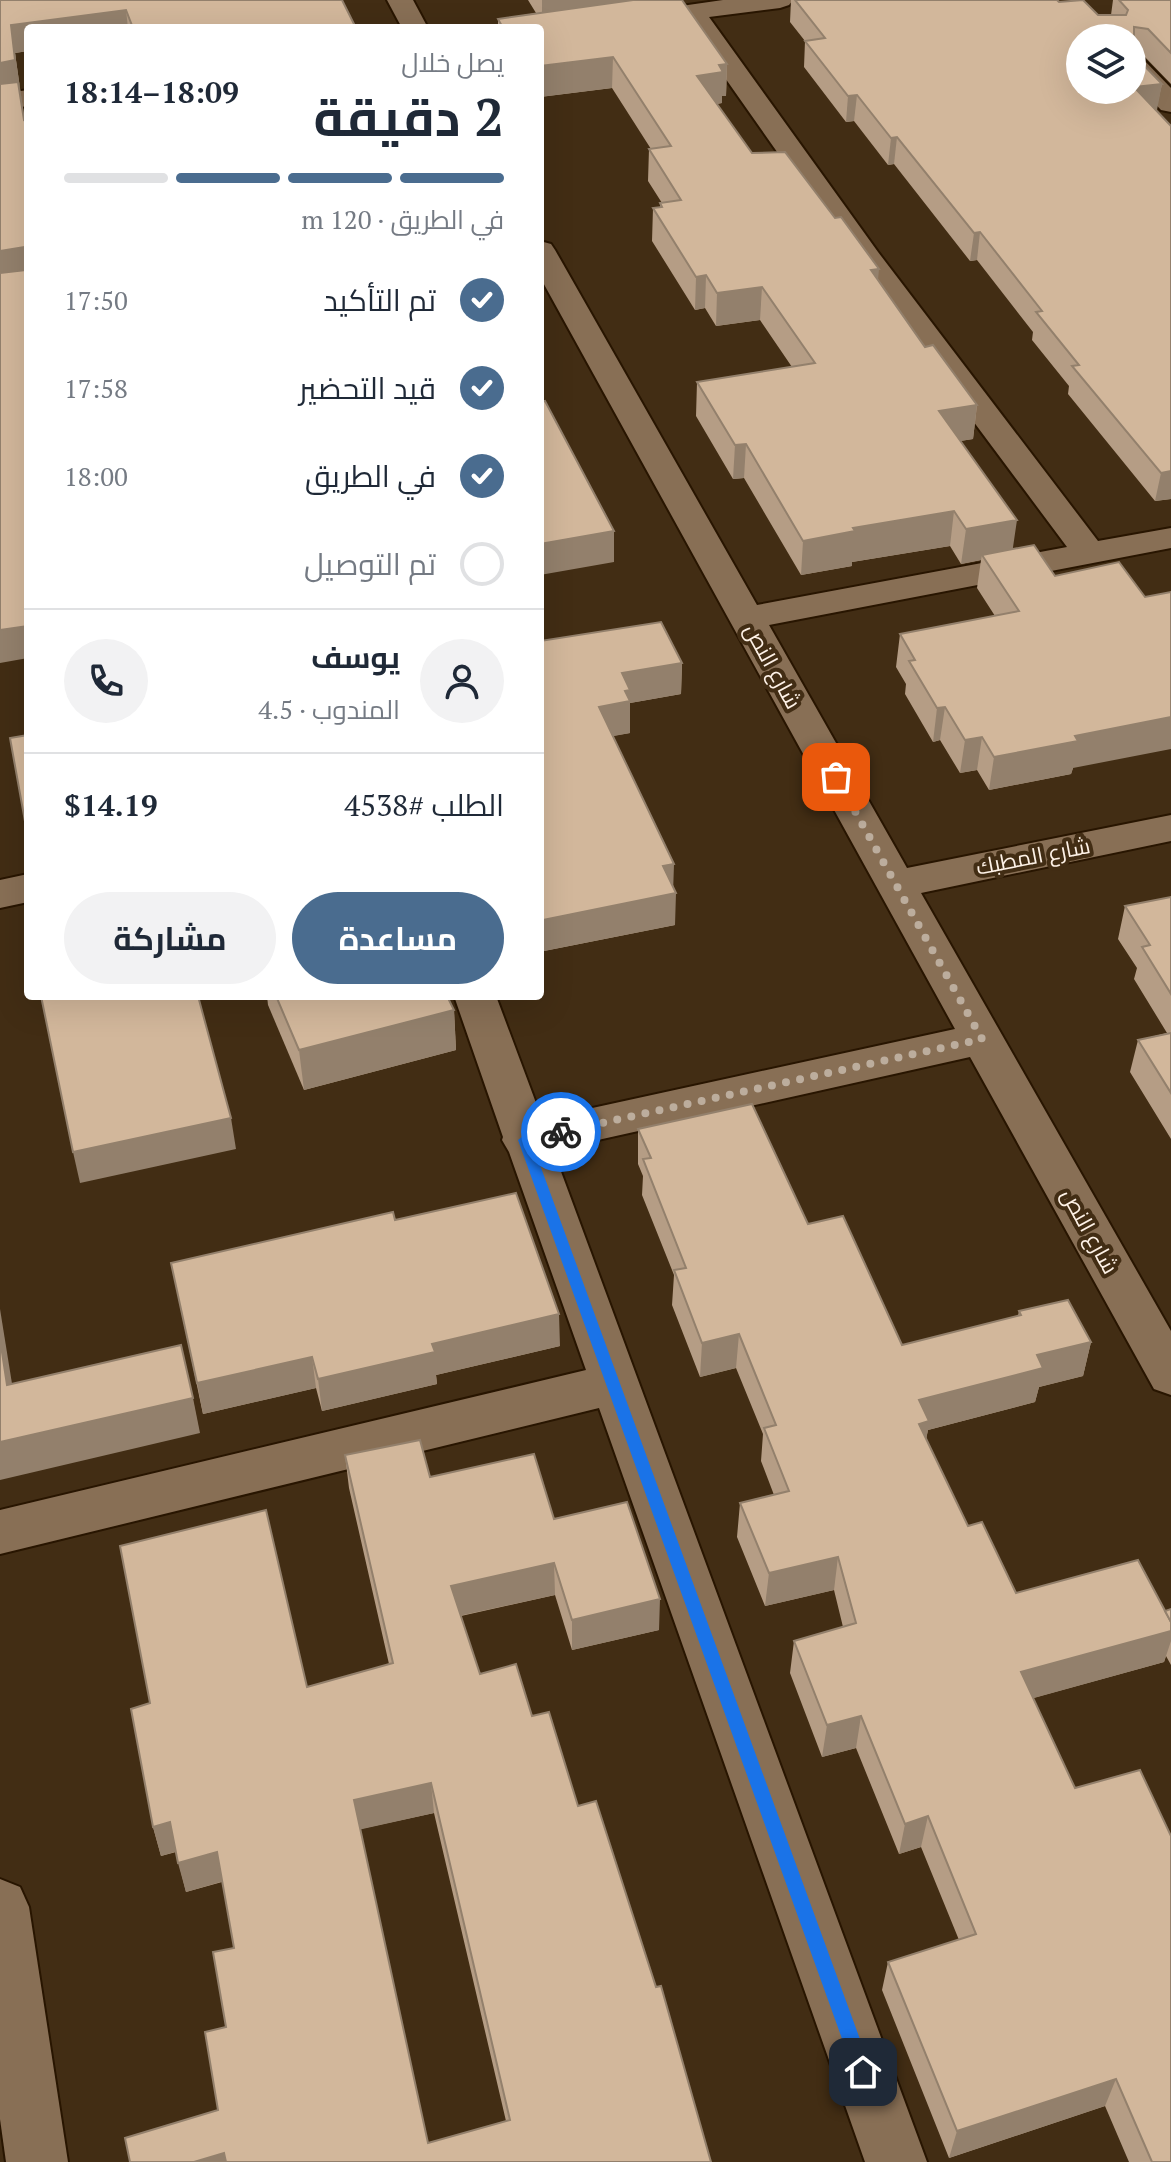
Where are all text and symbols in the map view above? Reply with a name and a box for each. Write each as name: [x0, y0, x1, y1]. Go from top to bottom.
map controls: [1066, 24, 1146, 104]
button: layers: [1066, 24, 1146, 104]
text: يصل خلال: [401, 45, 504, 79]
text: 18:09–18:14: [64, 72, 239, 112]
text: 2 دقيقة: [314, 82, 504, 151]
text: في الطريق · 120 m: [301, 202, 504, 236]
icon: check: [460, 278, 504, 322]
text: تم التأكيد: [323, 280, 436, 320]
text: 17:50: [64, 283, 128, 317]
icon: check: [460, 366, 504, 410]
text: قيد التحضير: [299, 368, 436, 408]
text: 17:58: [64, 371, 128, 405]
icon: check: [460, 454, 504, 498]
text: في الطريق: [305, 456, 436, 496]
text: 18:00: [64, 459, 128, 493]
text: تم التوصيل: [304, 544, 436, 584]
street label: شارع النص: [737, 618, 809, 714]
text: يوسف: [311, 637, 400, 677]
button: phone: [64, 639, 148, 723]
button: person: [420, 639, 504, 723]
text: المندوب · 4.5: [258, 692, 400, 726]
pin: [802, 743, 870, 811]
icon: bag: [814, 755, 858, 799]
text: $14.19: [64, 785, 158, 825]
text: الطلب #4538: [344, 785, 504, 825]
street label: شارع المطبك: [973, 830, 1093, 882]
button: مشاركة: [64, 892, 276, 984]
button: مساعدة: [292, 892, 504, 984]
courier: [521, 1092, 601, 1172]
icon: bike: [539, 1110, 583, 1154]
street label: شارع النص: [1054, 1183, 1126, 1279]
pin: [829, 2038, 897, 2106]
icon: home: [841, 2050, 885, 2094]

